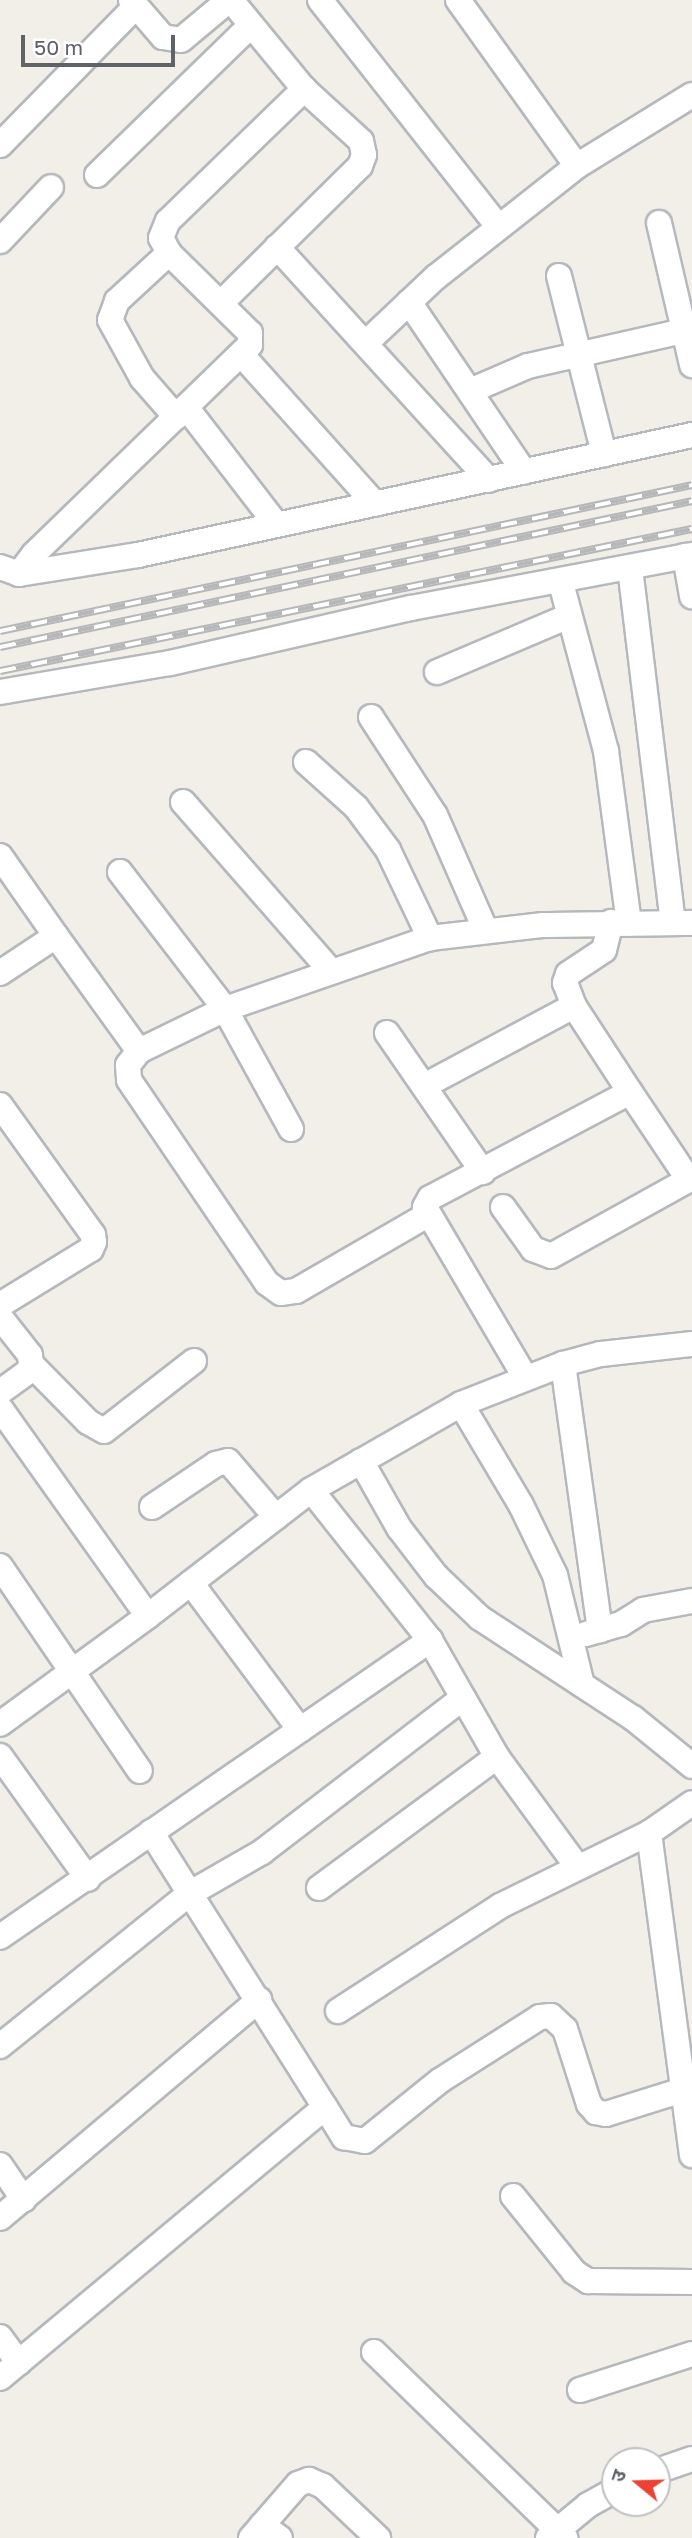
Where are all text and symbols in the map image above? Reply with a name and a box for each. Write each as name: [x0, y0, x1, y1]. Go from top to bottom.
scale bar: [24, 21, 178, 65]
text: 50 m: [34, 34, 83, 60]
north arrow: [601, 2447, 671, 2517]
text: उ: [605, 2467, 630, 2485]

